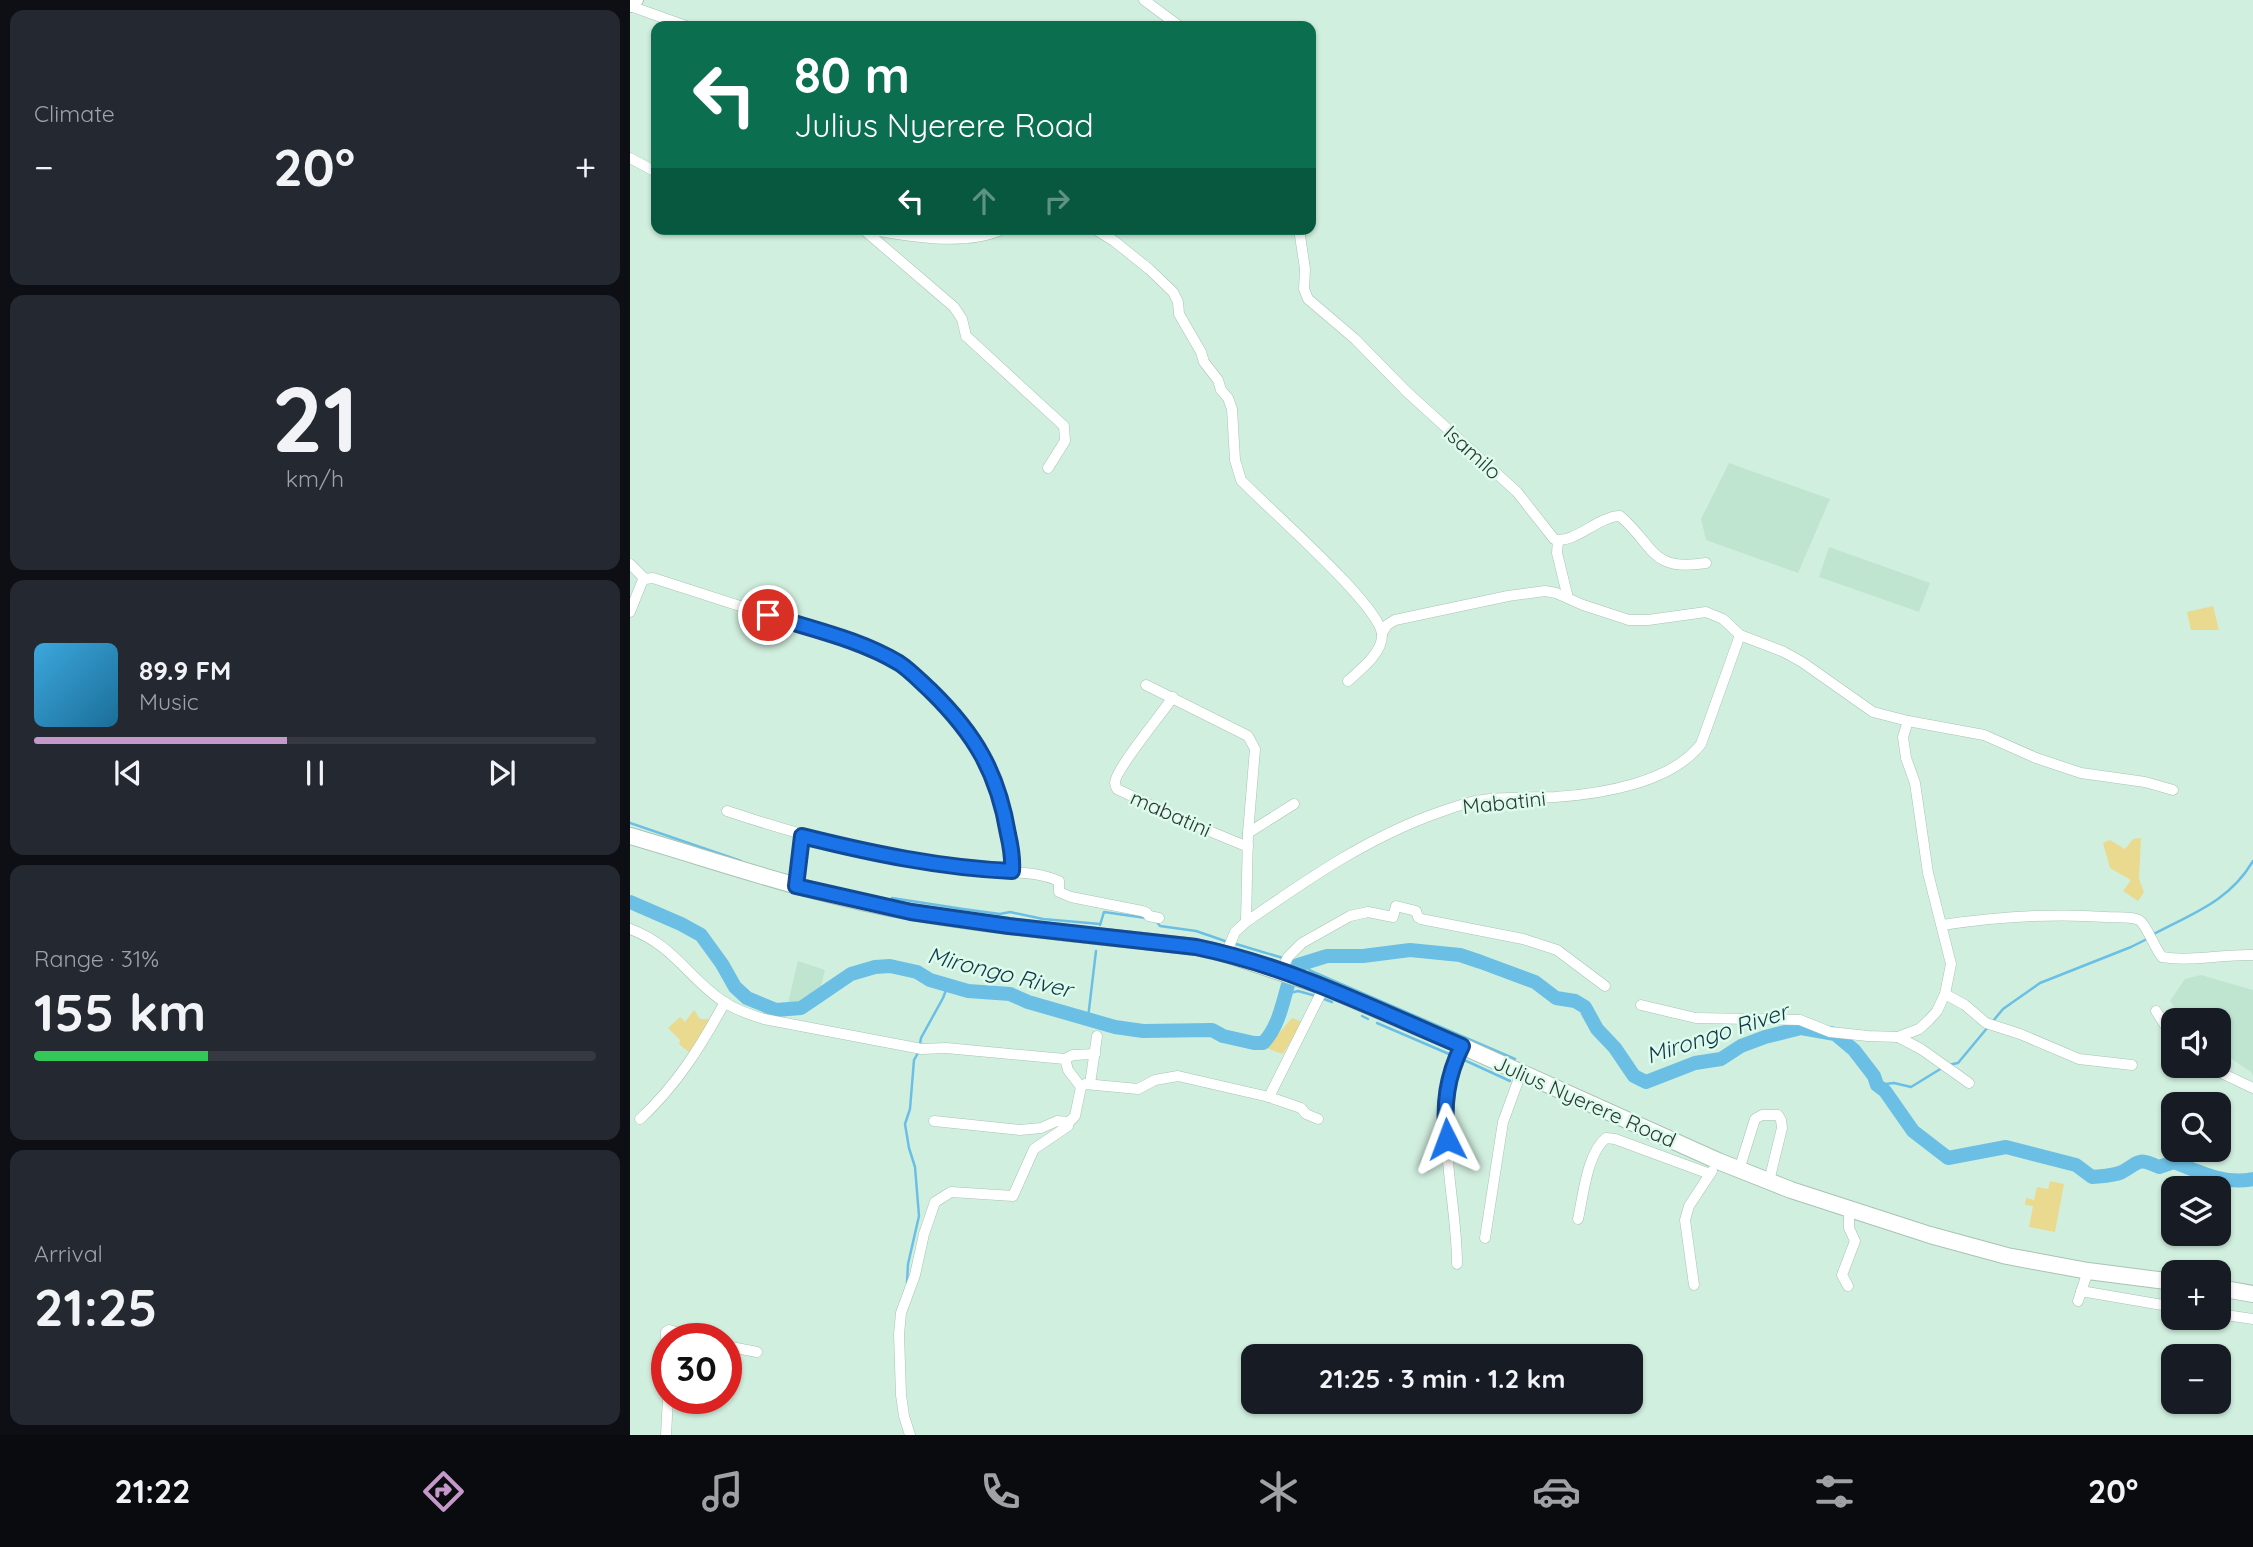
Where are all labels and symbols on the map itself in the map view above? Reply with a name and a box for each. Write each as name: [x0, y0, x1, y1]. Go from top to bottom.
street label: Isamilo: [1439, 419, 1507, 485]
pin: [738, 585, 798, 645]
street label: mabatini: [1127, 784, 1215, 842]
street label: Mabatini: [1461, 785, 1547, 819]
water label: Mirongo River: [925, 940, 1078, 1005]
water label: Mirongo River: [1642, 995, 1795, 1070]
street label: Julius Nyerere Road: [1490, 1049, 1680, 1153]
position arrow: [1410, 1102, 1484, 1176]
speed limit sign: 30: [651, 1323, 742, 1414]

